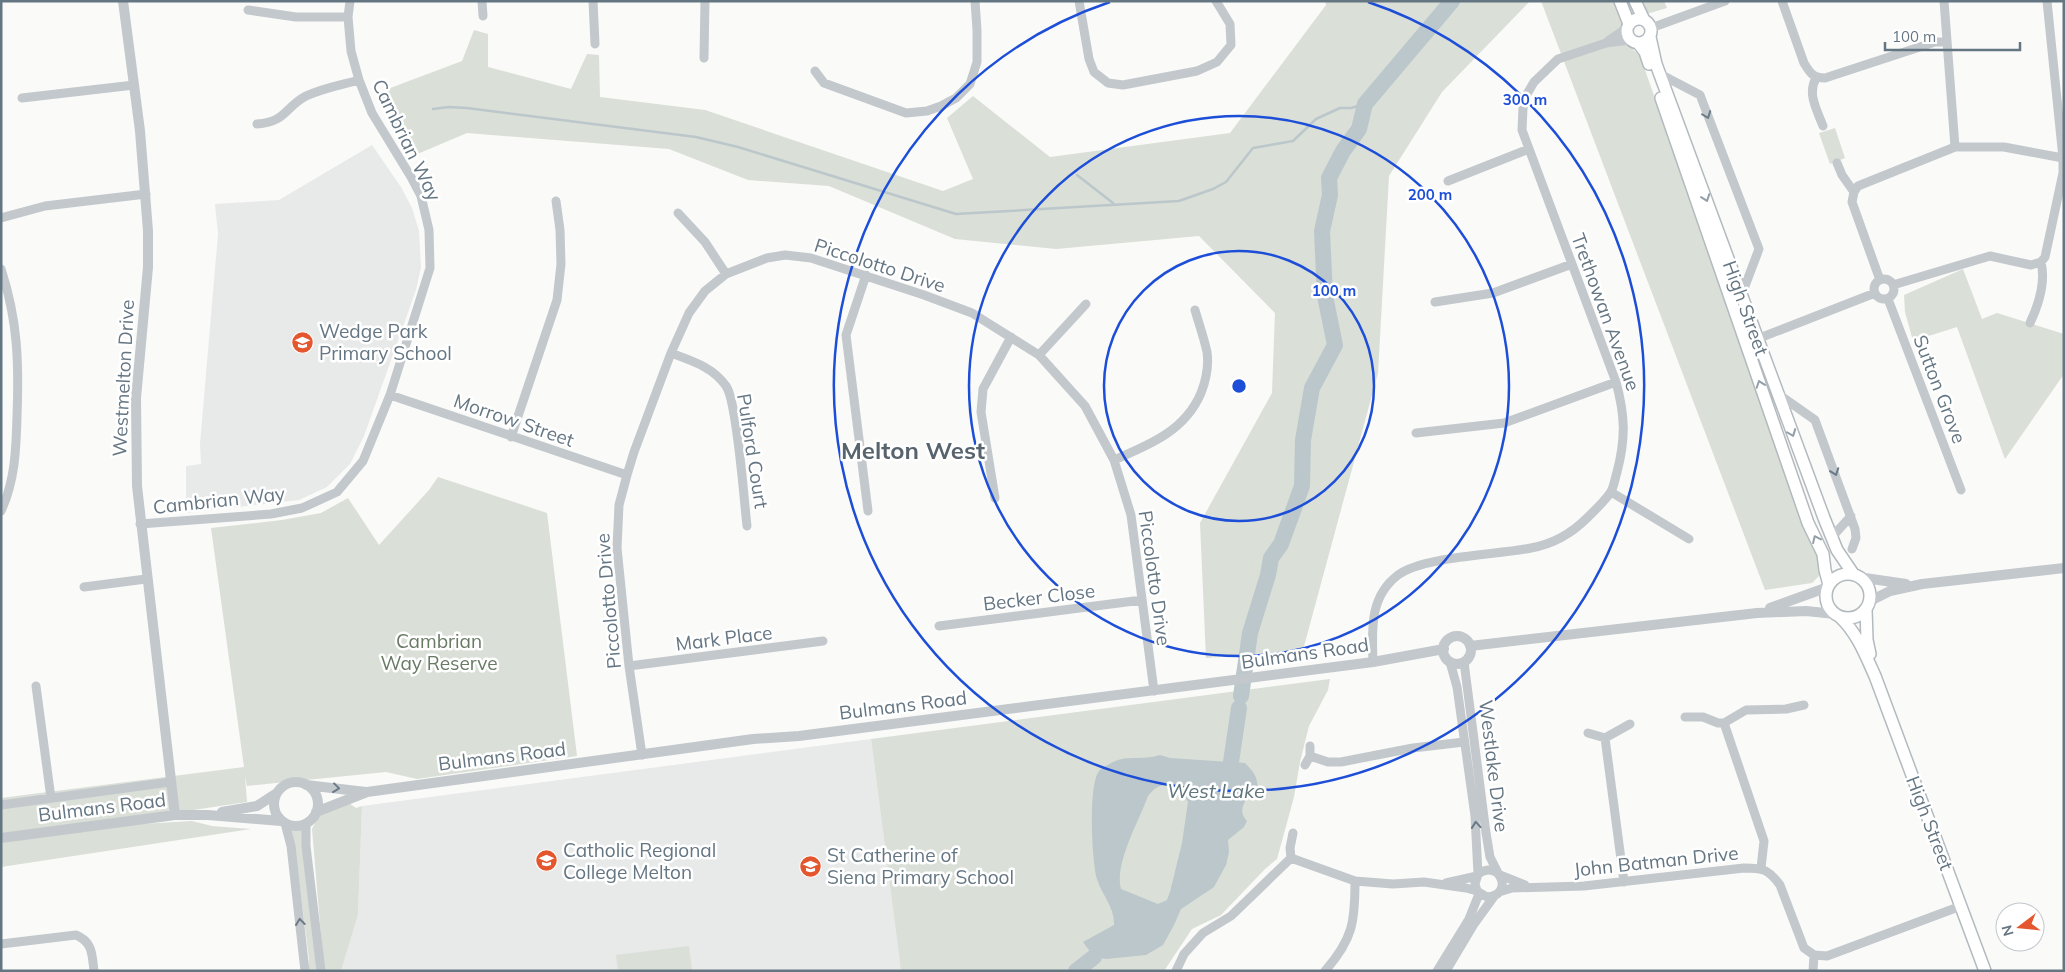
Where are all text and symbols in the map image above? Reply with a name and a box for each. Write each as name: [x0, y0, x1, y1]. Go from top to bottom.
scale bar: [1885, 20, 2020, 52]
text: 100 m: [1892, 27, 1936, 46]
street label: Cambrian Way: [367, 75, 447, 205]
text: 300 m: [1503, 90, 1547, 109]
one-way arrow: [1701, 110, 1712, 119]
text: 200 m: [1408, 185, 1452, 204]
one-way arrow: [1700, 194, 1710, 202]
street label: Trethowan Avenue: [1566, 230, 1646, 394]
street label: Piccolotto Drive: [812, 233, 948, 297]
street label: High Street: [1718, 257, 1774, 359]
text: 100 m: [1312, 281, 1356, 300]
street label: Westmelton Drive: [107, 299, 139, 457]
place label: Wedge Park Primary School: [319, 319, 452, 365]
school or university icon: Wedge Park Primary School: [291, 330, 315, 354]
street label: Sutton Grove: [1908, 331, 1972, 447]
centre of rings: [1230, 377, 1248, 395]
one-way arrow: [1756, 380, 1766, 389]
street label: Morrow Street: [451, 388, 578, 452]
street label: Pulford Court: [732, 392, 774, 511]
one-way arrow: [1786, 428, 1797, 437]
district label: Melton West: [841, 435, 985, 465]
one-way arrow: [1829, 467, 1839, 475]
street label: Cambrian Way: [152, 481, 286, 519]
street label: Piccolotto Drive: [1134, 509, 1176, 647]
street label: Piccolotto Drive: [590, 532, 626, 670]
one-way arrow: [1811, 535, 1822, 544]
street label: Becker Close: [982, 578, 1096, 616]
street label: Mark Place: [674, 620, 774, 656]
park label: Cambrian Way Reserve: [380, 629, 498, 675]
street label: Bulmans Road: [1240, 632, 1370, 674]
street label: Bulmans Road: [838, 685, 968, 725]
street label: Westlake Drive: [1474, 699, 1514, 833]
street label: Bulmans Road: [437, 736, 567, 776]
street label: High Street: [1901, 772, 1959, 874]
water label: West Lake: [1167, 778, 1265, 803]
one-way arrow: [332, 782, 340, 793]
street label: Bulmans Road: [37, 787, 167, 827]
one-way arrow: [1470, 821, 1481, 829]
place label: Catholic Regional College Melton: [563, 838, 716, 884]
street label: John Batman Drive: [1573, 840, 1739, 882]
place label: St Catherine of Siena Primary School: [827, 843, 1014, 889]
school or university icon: Catholic Regional College Melton: [535, 849, 559, 873]
school or university icon: St Catherine of Siena Primary School: [799, 854, 823, 878]
north arrow: [1995, 902, 2045, 952]
one-way arrow: [295, 918, 306, 926]
text: N: [1997, 923, 2018, 938]

